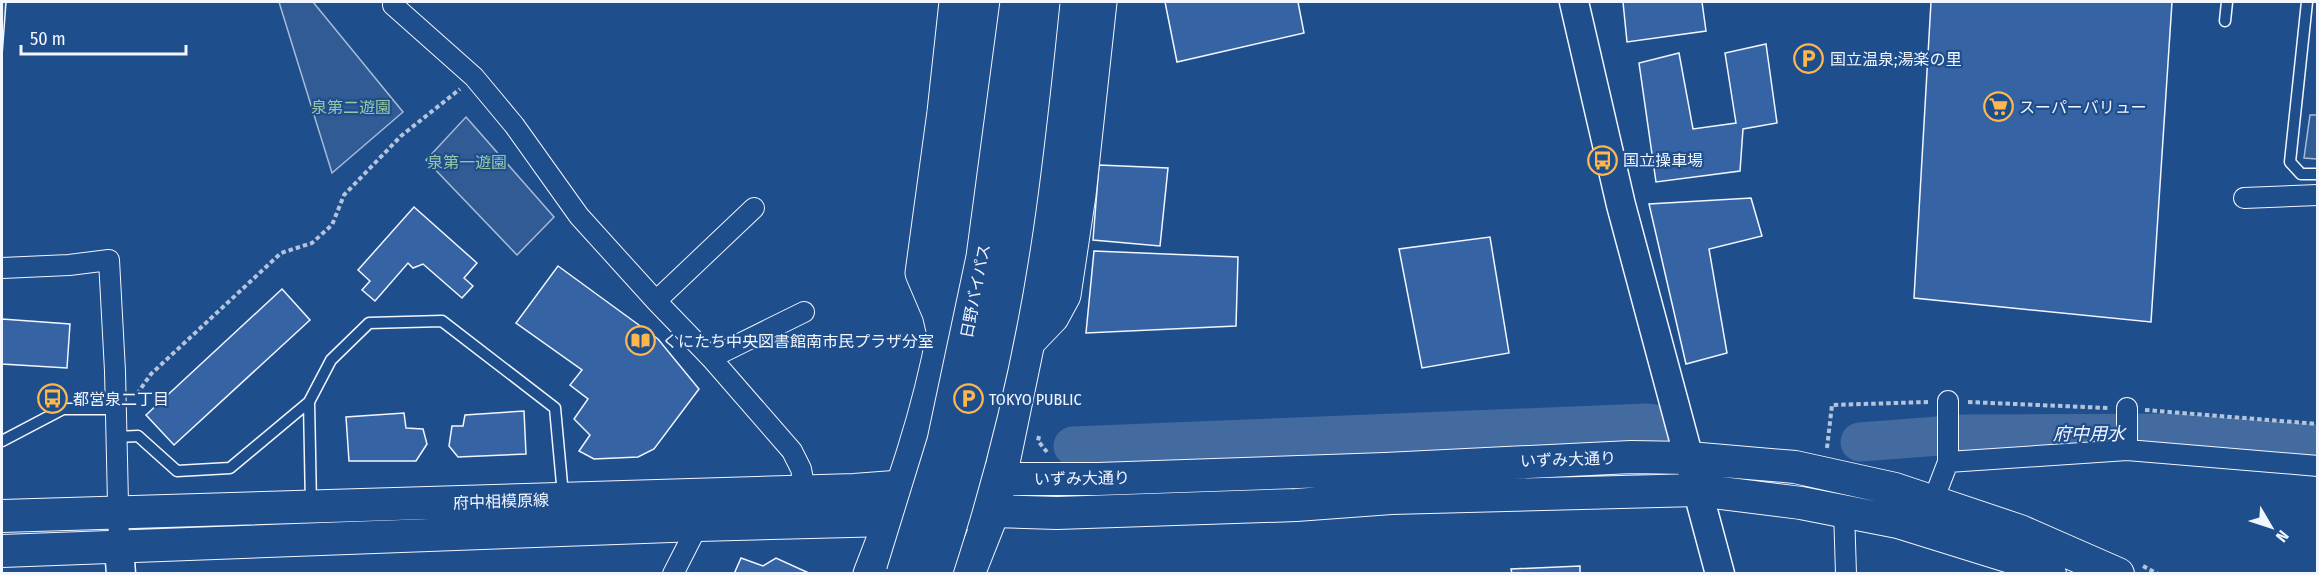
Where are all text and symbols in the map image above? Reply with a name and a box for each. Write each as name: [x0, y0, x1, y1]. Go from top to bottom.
scale bar: [21, 18, 186, 56]
text: 50 m: [30, 28, 66, 50]
parking icon: 国立温泉;湯楽の里: [1793, 43, 1825, 75]
place label: 国立温泉;湯楽の里: [1830, 50, 1961, 69]
supermarket icon: スーパーバリュー: [1982, 91, 2014, 123]
park label: 泉第二遊園: [311, 98, 391, 117]
place label: スーパーバリュー: [2019, 98, 2147, 117]
bus stop icon: 国立操車場: [1586, 144, 1618, 176]
place label: 国立操車場: [1623, 151, 1703, 170]
park label: 泉第一遊園: [427, 153, 507, 172]
street label: 日野バイパス: [957, 242, 994, 340]
library icon: くにたち中央図書館南市民プラザ分室: [625, 325, 657, 357]
place label: くにたち中央図書館南市民プラザ分室: [662, 332, 934, 351]
bus stop icon: 都営泉二丁目: [36, 383, 68, 415]
parking icon: TOKYO PUBLIC: [952, 383, 984, 415]
place label: 都営泉二丁目: [73, 390, 169, 409]
place label: TOKYO PUBLIC: [989, 390, 1082, 409]
water label: 府中用水: [2053, 423, 2127, 445]
street label: いずみ大通り: [1520, 448, 1616, 471]
street label: いずみ大通り: [1034, 468, 1130, 489]
street label: 府中相模原線: [453, 490, 549, 513]
north arrow: [2241, 497, 2301, 557]
text: N: [2272, 526, 2293, 546]

